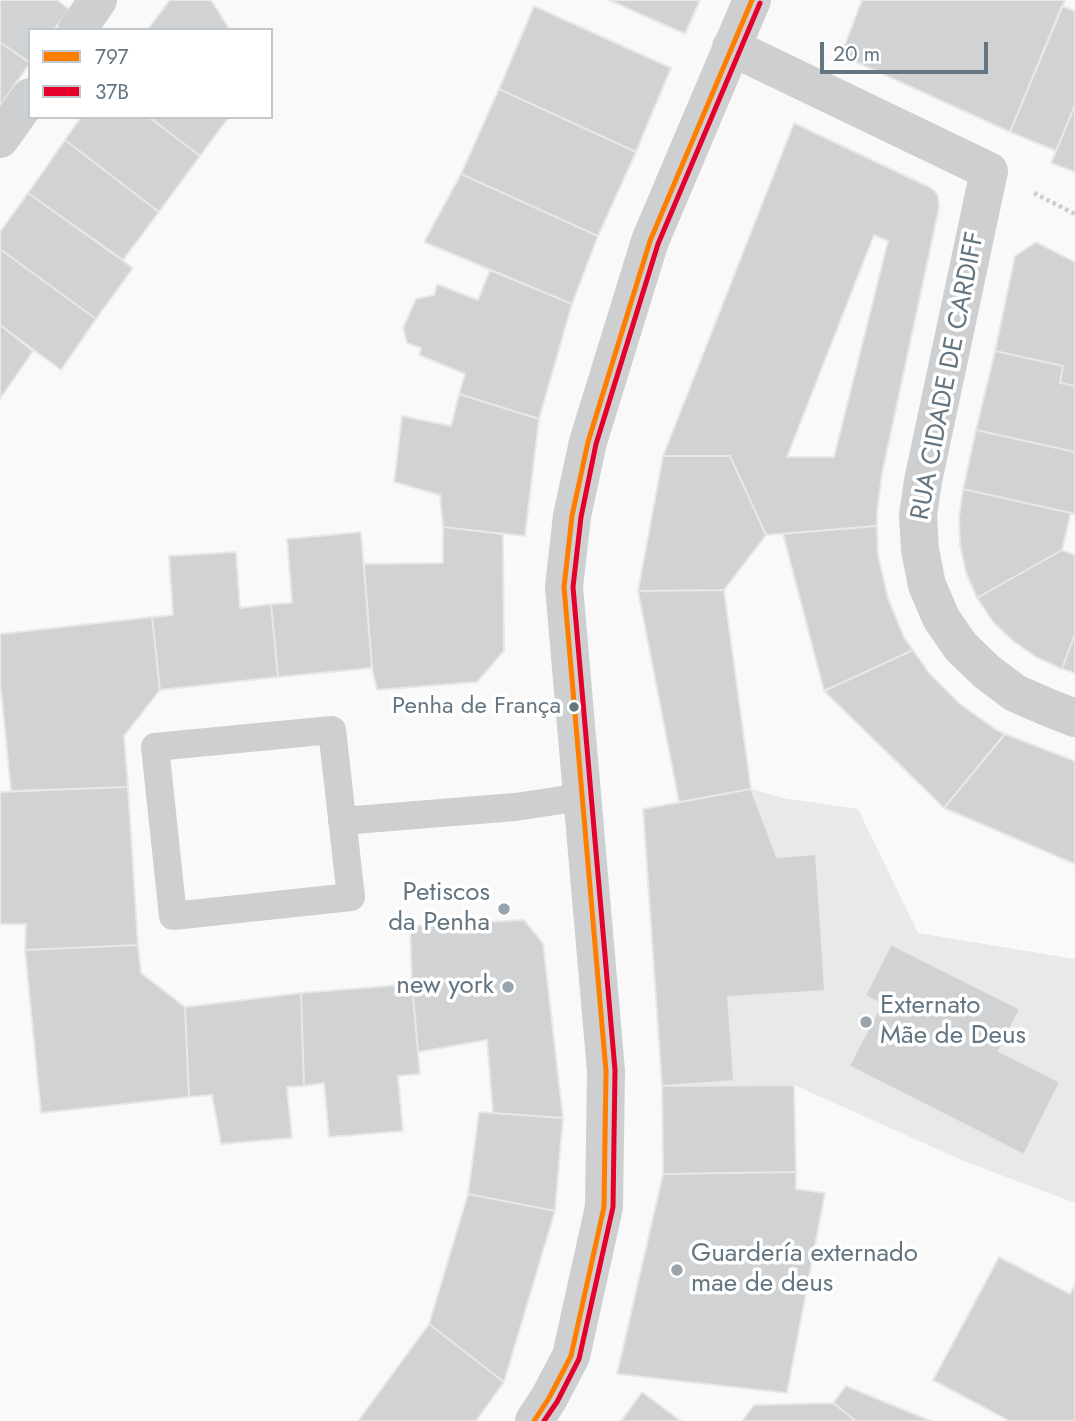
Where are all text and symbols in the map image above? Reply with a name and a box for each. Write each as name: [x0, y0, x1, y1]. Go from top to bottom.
legend: [28, 28, 273, 119]
scale bar: [823, 28, 991, 72]
text: 20 m: [833, 39, 880, 69]
text: 797: [95, 42, 129, 72]
text: 37B: [95, 77, 129, 107]
street label: RUA CIDADE DE CARDIFF: [906, 229, 992, 523]
place label: Penha de França: [392, 693, 561, 721]
marker: Penha de França: [567, 700, 581, 714]
place label: Petiscos da Penha: [388, 878, 490, 940]
marker: Petiscos da Penha: [496, 901, 512, 917]
place label: new york: [396, 971, 494, 1003]
marker: new york: [500, 979, 516, 995]
place label: Externato Mãe de Deus: [880, 991, 1026, 1052]
marker: Externato Mãe de Deus: [858, 1014, 874, 1030]
place label: Guardería externado mae de deus: [691, 1239, 918, 1300]
marker: Guardería externado mae de deus: [669, 1262, 685, 1278]

